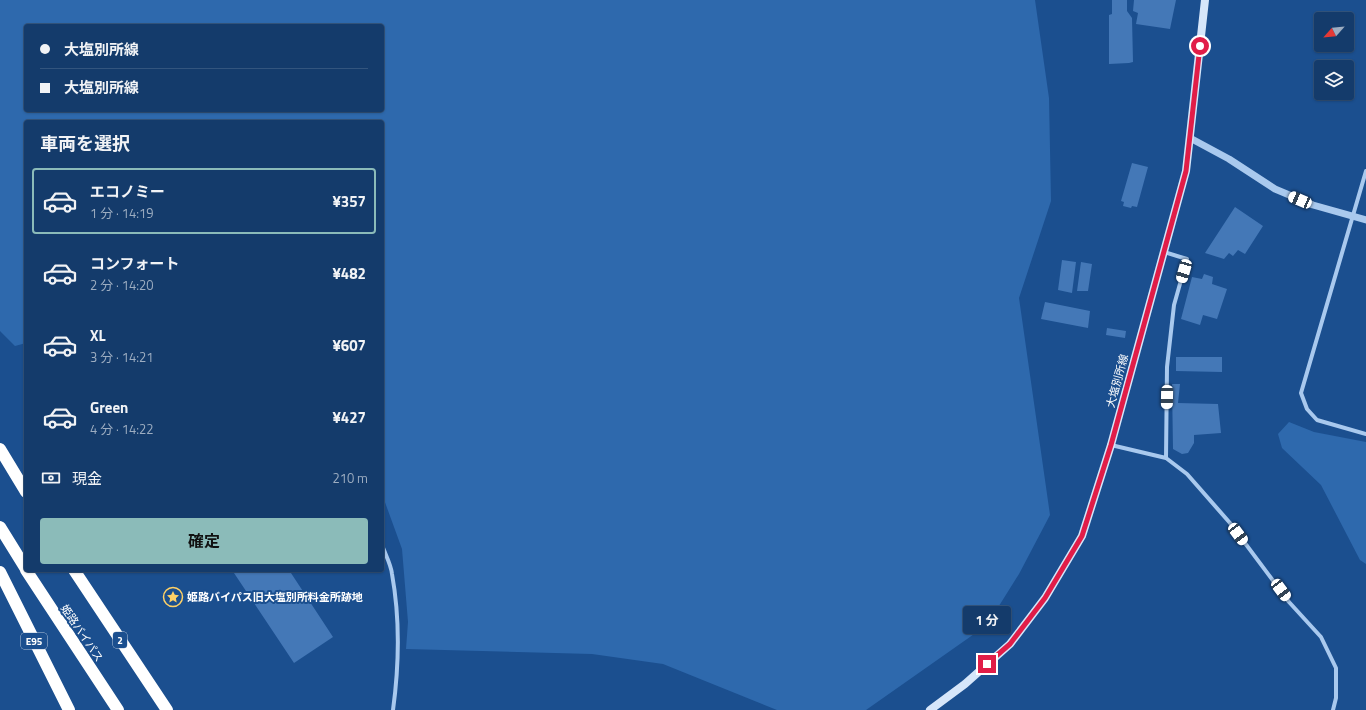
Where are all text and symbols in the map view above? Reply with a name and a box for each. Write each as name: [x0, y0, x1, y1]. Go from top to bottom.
north arrow: [1314, 12, 1354, 52]
map controls: [1314, 12, 1354, 100]
route start: [1191, 37, 1209, 55]
text: 大塩別所線: [64, 38, 139, 61]
button: layers: [1314, 60, 1354, 100]
text: 大塩別所線: [64, 76, 139, 99]
text: 車両を選択: [40, 130, 130, 157]
text: エコノミー: [90, 180, 165, 203]
icon: car: [42, 183, 78, 219]
text: ¥357: [332, 190, 366, 213]
car: [1287, 190, 1313, 210]
text: 1 分 · 14:19: [90, 203, 154, 223]
text: コンフォート: [90, 252, 180, 275]
icon: car: [42, 255, 78, 291]
car: [1175, 258, 1193, 284]
text: ¥482: [332, 262, 366, 285]
text: 2 分 · 14:20: [90, 275, 154, 295]
text: XL: [90, 324, 106, 347]
icon: car: [42, 327, 78, 363]
text: ¥607: [332, 334, 366, 357]
text: 3 分 · 14:21: [90, 347, 154, 367]
street label: 大塩別所線: [1102, 352, 1132, 410]
car: [1161, 385, 1173, 409]
text: Green: [90, 396, 128, 419]
icon: car: [42, 399, 78, 435]
text: ¥427: [332, 406, 366, 429]
text: 4 分 · 14:22: [90, 419, 154, 439]
icon: cash: [40, 467, 62, 489]
text: 現金: [72, 467, 102, 490]
text: 210 m: [332, 468, 368, 488]
button: 確定: [40, 518, 368, 564]
car: [1226, 521, 1250, 547]
car: [1269, 577, 1293, 603]
place icon: 姫路バイパス旧大塩別所料金所跡地: [162, 586, 184, 608]
place label: 姫路バイパス旧大塩別所料金所跡地: [187, 589, 363, 605]
street label: 姫路バイパス: [57, 601, 107, 665]
callout: 1 分: [963, 606, 1011, 634]
text: 1 分: [975, 610, 999, 630]
road number: 2: [113, 632, 127, 648]
road number: E95: [21, 633, 47, 649]
route end: [978, 655, 996, 673]

